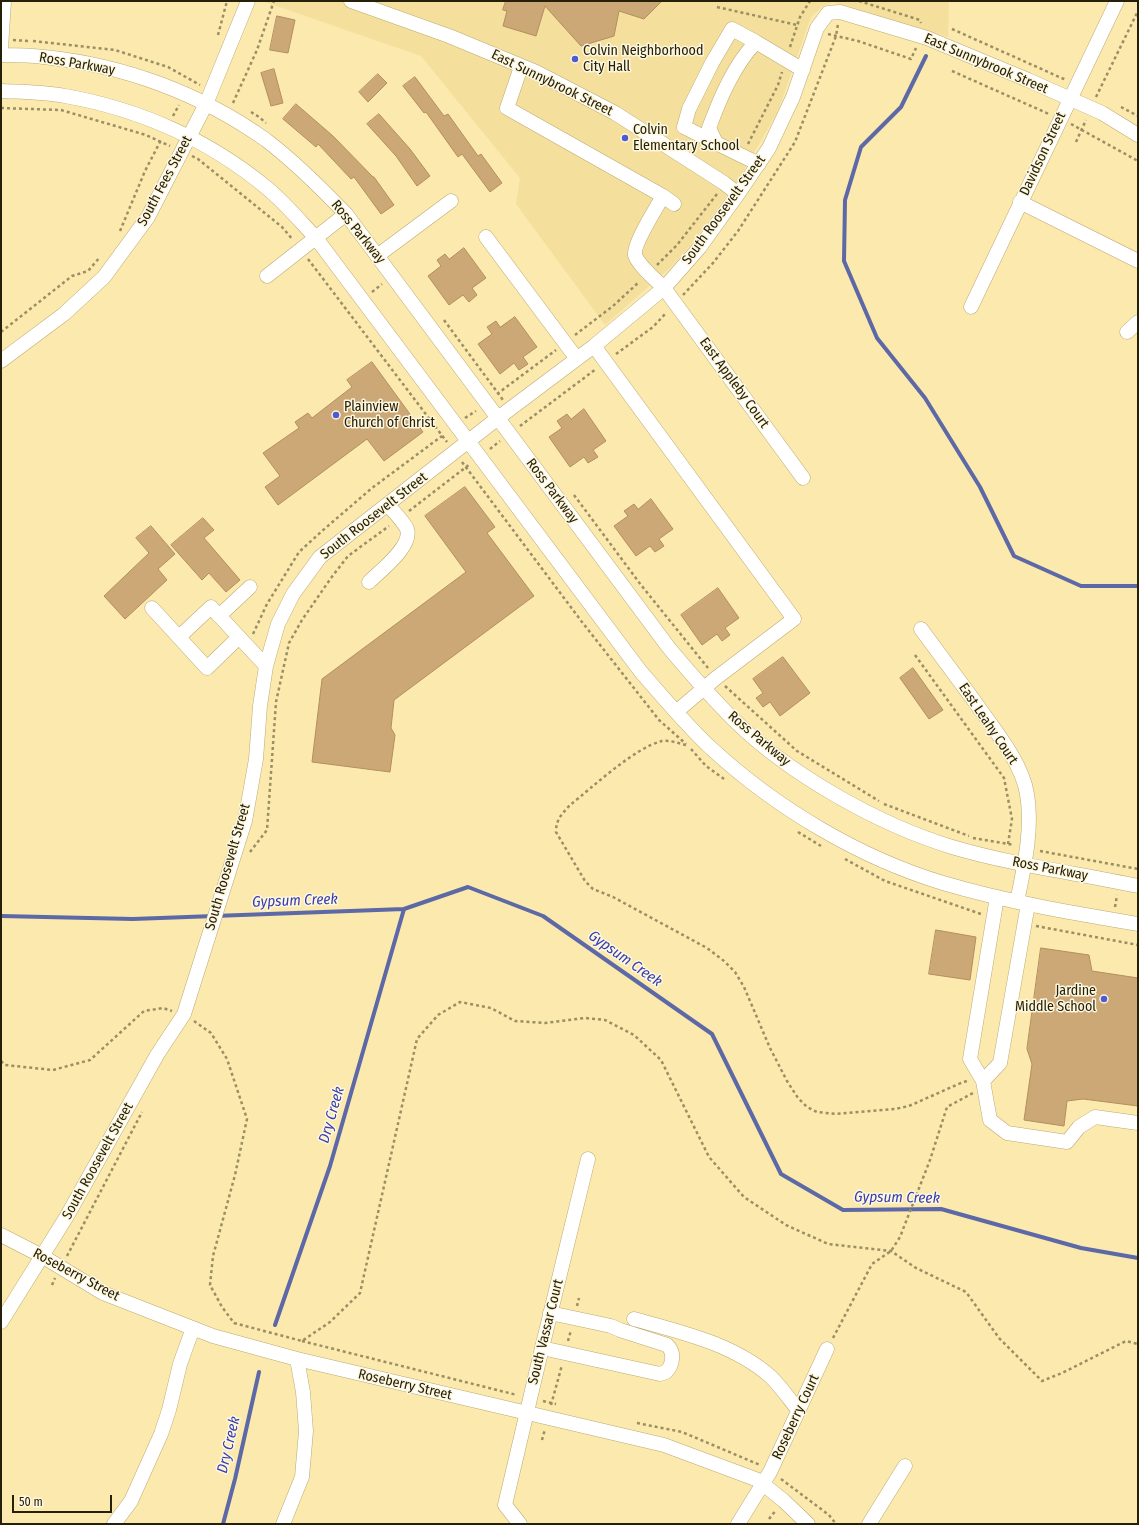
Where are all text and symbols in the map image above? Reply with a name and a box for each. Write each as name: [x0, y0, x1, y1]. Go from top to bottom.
street label: East Sunnybrook Street: [921, 30, 1051, 98]
place label: Colvin Neighborhood City Hall: [583, 43, 703, 76]
street label: East Sunnybrook Street: [489, 46, 615, 120]
street label: Ross Parkway: [38, 49, 116, 79]
marker: Colvin Neighborhood City Hall: [570, 54, 580, 64]
street label: Davidson Street: [1016, 110, 1070, 198]
place label: Colvin Elementary School: [633, 122, 740, 154]
street label: South Fees Street: [134, 133, 196, 229]
marker: Colvin Elementary School: [620, 133, 630, 143]
street label: South Roosevelt Street: [679, 152, 769, 268]
street label: Ross Parkway: [327, 197, 389, 267]
street label: East Appleby Court: [696, 334, 772, 432]
place label: Plainview Church of Christ: [344, 399, 435, 432]
marker: Plainview Church of Christ: [331, 410, 341, 420]
street label: Ross Parkway: [522, 455, 582, 527]
street label: South Roosevelt Street: [317, 469, 431, 563]
street label: East Leahy Court: [955, 680, 1021, 768]
street label: Ross Parkway: [724, 708, 794, 770]
street label: South Roosevelt Street: [202, 802, 254, 932]
street label: Ross Parkway: [1011, 853, 1089, 885]
water label: Gypsum Creek: [252, 891, 338, 911]
water label: Gypsum Creek: [585, 927, 665, 991]
place label: Jardine Middle School: [1015, 983, 1096, 1016]
marker: Jardine Middle School: [1099, 994, 1109, 1004]
water label: Dry Creek: [315, 1085, 349, 1145]
street label: South Roosevelt Street: [59, 1100, 137, 1222]
water label: Gypsum Creek: [854, 1188, 940, 1208]
street label: Roseberry Street: [30, 1245, 122, 1305]
street label: South Vassar Court: [525, 1278, 567, 1386]
street label: Roseberry Street: [356, 1366, 454, 1404]
street label: Roseberry Court: [769, 1372, 823, 1462]
water label: Dry Creek: [214, 1415, 244, 1475]
scale bar: [14, 1487, 114, 1513]
text: 50 m: [19, 1495, 43, 1509]

